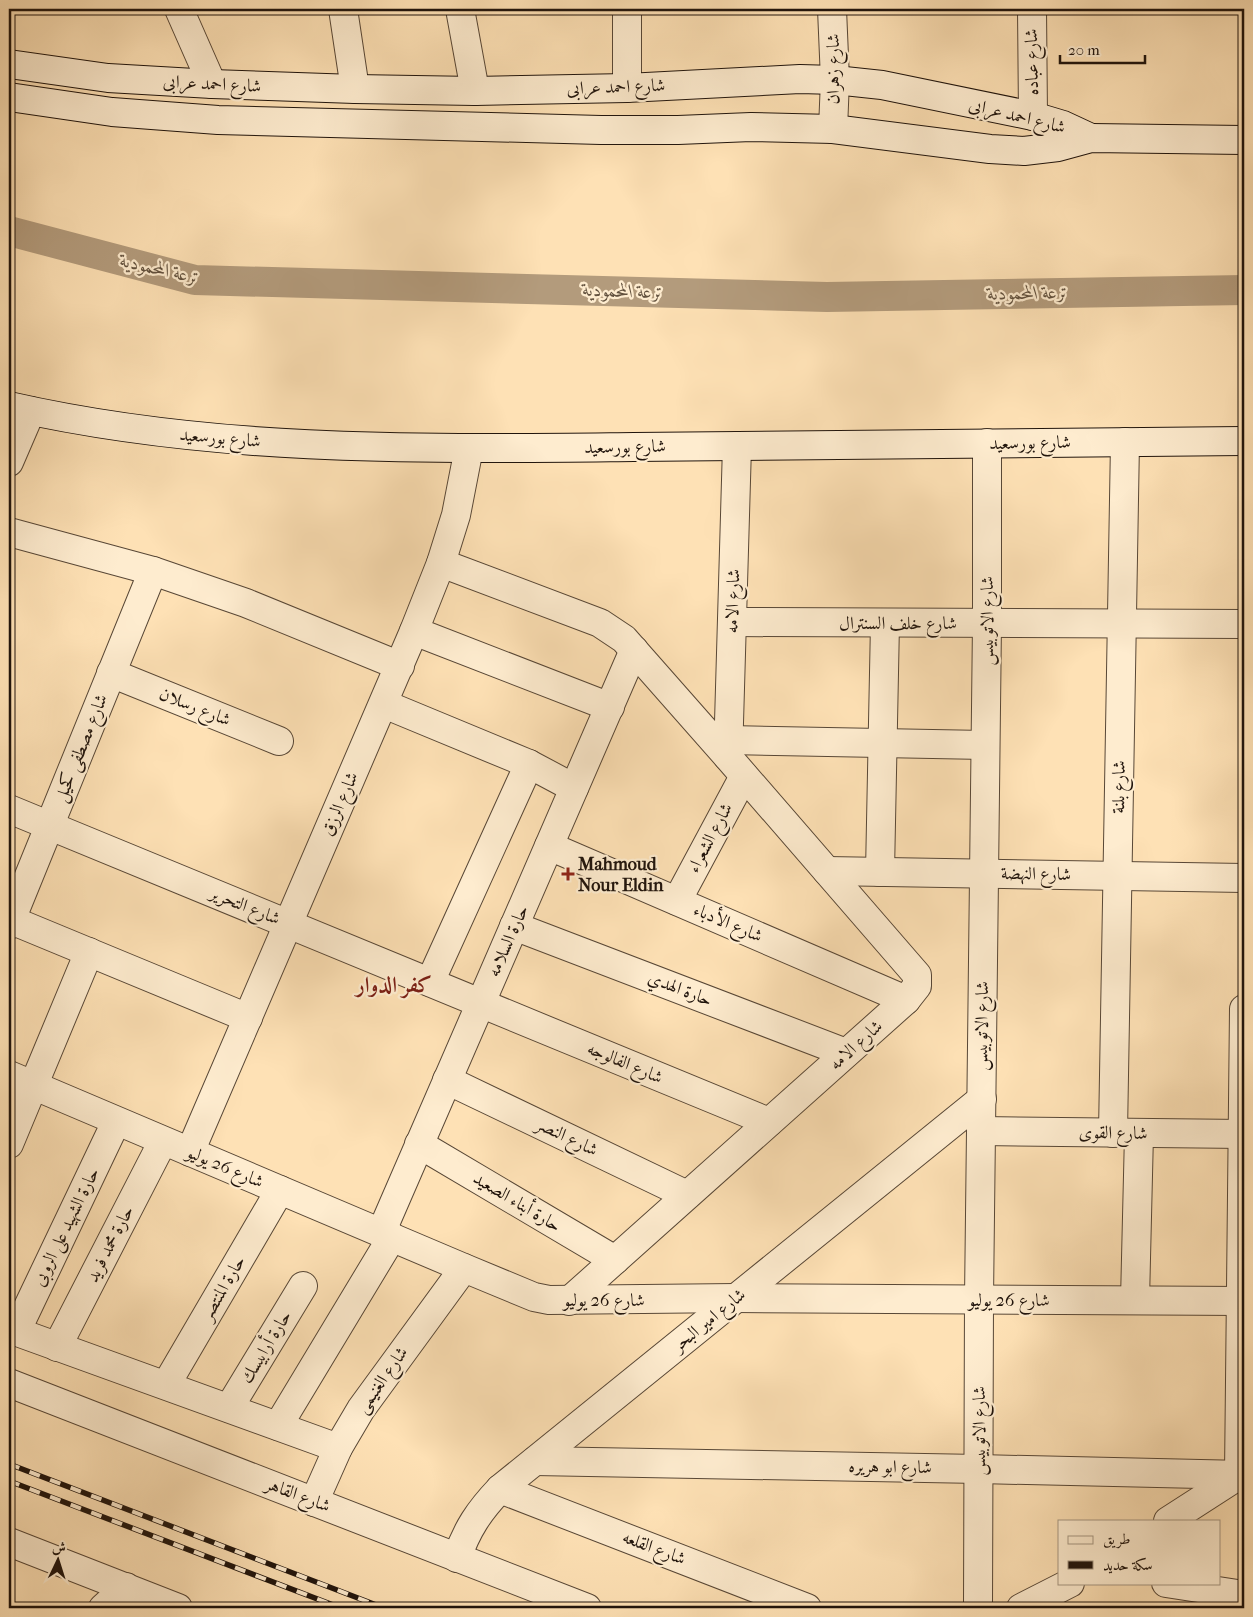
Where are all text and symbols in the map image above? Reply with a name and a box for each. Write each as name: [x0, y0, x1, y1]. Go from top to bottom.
street label: شارع عباده: [1021, 28, 1047, 96]
scale bar: [1060, 32, 1146, 64]
street label: شارع زهران: [823, 34, 848, 104]
text: 20 m: [1068, 41, 1100, 59]
street label: شارع احمد عرابى: [162, 71, 262, 101]
street label: شارع احمد عرابى: [566, 75, 666, 103]
street label: شارع احمد عرابى: [966, 94, 1067, 142]
water label: ترعة المحمودية: [116, 249, 202, 290]
water label: ترعة المحمودية: [580, 279, 664, 304]
water label: ترعة المحمودية: [985, 281, 1069, 306]
street label: شارع بورسعيد: [178, 424, 262, 456]
street label: شارع بورسعيد: [989, 432, 1071, 458]
street label: شارع بورسعيد: [584, 436, 666, 462]
street label: شارع الامه: [721, 568, 749, 634]
street label: شارع الاتوبيس: [977, 576, 1002, 666]
street label: شارع خلف السنترال: [839, 613, 957, 638]
street label: شارع رسلان: [155, 683, 234, 735]
street label: شارع مصطفى كحيل: [50, 691, 116, 807]
street label: شارع بلنة: [1108, 760, 1134, 814]
street label: شارع الرزق: [317, 769, 367, 841]
street label: شارع الشعراء: [683, 800, 741, 878]
place label: Mahmoud Nour Eldin: [577, 854, 664, 896]
street label: شارع النهضة: [1001, 863, 1071, 889]
marker: Mahmoud Nour Eldin: [562, 868, 574, 880]
street label: شارع التحرير: [204, 882, 283, 933]
street label: شارع الأدباء: [689, 896, 767, 951]
street label: حارة السلامه: [483, 902, 533, 980]
street label: حارة الهدي: [643, 967, 715, 1015]
district label: كفر الدوار: [353, 972, 432, 999]
street label: شارع الاتوبيس: [971, 981, 997, 1071]
street label: شارع الامه: [825, 1016, 890, 1077]
street label: شارع الفالوجه: [582, 1038, 666, 1092]
street label: شارع النصر: [529, 1112, 601, 1164]
street label: شارع القوى: [1078, 1122, 1148, 1148]
street label: شارع 26 يوليو: [180, 1141, 267, 1196]
street label: حارة الشهيد على الروبى: [28, 1164, 106, 1291]
street label: حارة أبناء الصعيد: [469, 1165, 566, 1236]
street label: حارة محمد فريد: [82, 1202, 139, 1286]
street label: حارة المنتصر: [195, 1252, 251, 1326]
street label: شارع امير البحر: [667, 1284, 752, 1360]
street label: شارع 26 يوليو: [561, 1290, 645, 1315]
street label: شارع 26 يوليو: [966, 1290, 1050, 1315]
street label: حارة أرابيسك: [233, 1305, 296, 1387]
street label: شارع الغنيمى: [351, 1343, 416, 1420]
street label: شارع الاتوبيس: [969, 1386, 994, 1476]
street label: شارع ابو هريره: [848, 1456, 932, 1482]
street label: شارع القاهر: [259, 1472, 333, 1521]
legend: [1058, 1520, 1220, 1584]
street label: شارع القلعه: [618, 1526, 689, 1573]
text: طريق: [1103, 1530, 1130, 1549]
north arrow: [32, 1534, 82, 1584]
text: ش: [51, 1539, 67, 1557]
text: سكة حديد: [1103, 1556, 1153, 1574]

